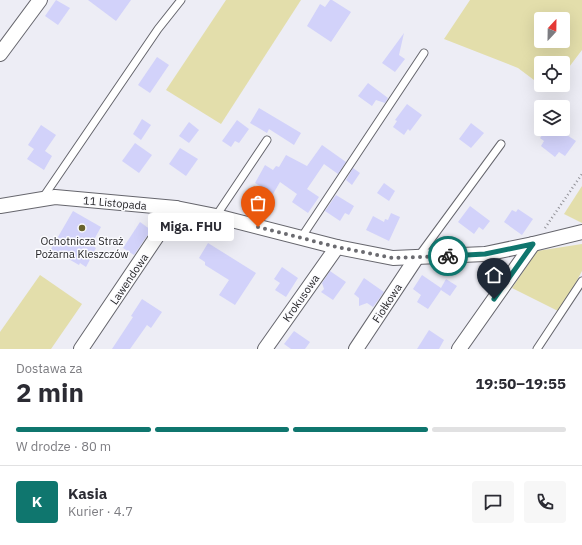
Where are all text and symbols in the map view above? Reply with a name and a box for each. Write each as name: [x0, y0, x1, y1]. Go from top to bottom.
north arrow: [534, 12, 570, 48]
map controls: [534, 12, 570, 136]
button: locate: [534, 56, 570, 92]
button: layers: [534, 100, 570, 136]
pin: [241, 186, 275, 227]
icon: bag: [247, 192, 269, 214]
street label: 11 Listopada: [83, 193, 148, 213]
callout: Miga. FHU: [148, 213, 234, 241]
text: Miga. FHU: [160, 218, 222, 235]
marker: Ochotnicza Straż Pożarna Kleszczów: [77, 223, 87, 233]
place label: Ochotnicza Straż Pożarna Kleszczów: [35, 234, 129, 261]
courier: [428, 236, 468, 276]
icon: bike: [437, 245, 459, 267]
street label: Lawendowa: [107, 251, 151, 307]
pin: [477, 258, 511, 299]
icon: home: [483, 264, 505, 286]
street label: Krokusowa: [280, 272, 322, 324]
street label: Fiołkowa: [369, 281, 405, 325]
text: Dostawa za: [16, 360, 83, 377]
text: 19:50–19:55: [475, 374, 566, 393]
text: 2 min: [16, 375, 84, 409]
text: W drodze · 80 m: [16, 438, 111, 455]
button: chat: [472, 481, 514, 523]
button: phone: [524, 481, 566, 523]
text: Kasia: [68, 484, 107, 503]
text: K: [32, 492, 42, 511]
text: Kurier · 4.7: [68, 503, 133, 520]

